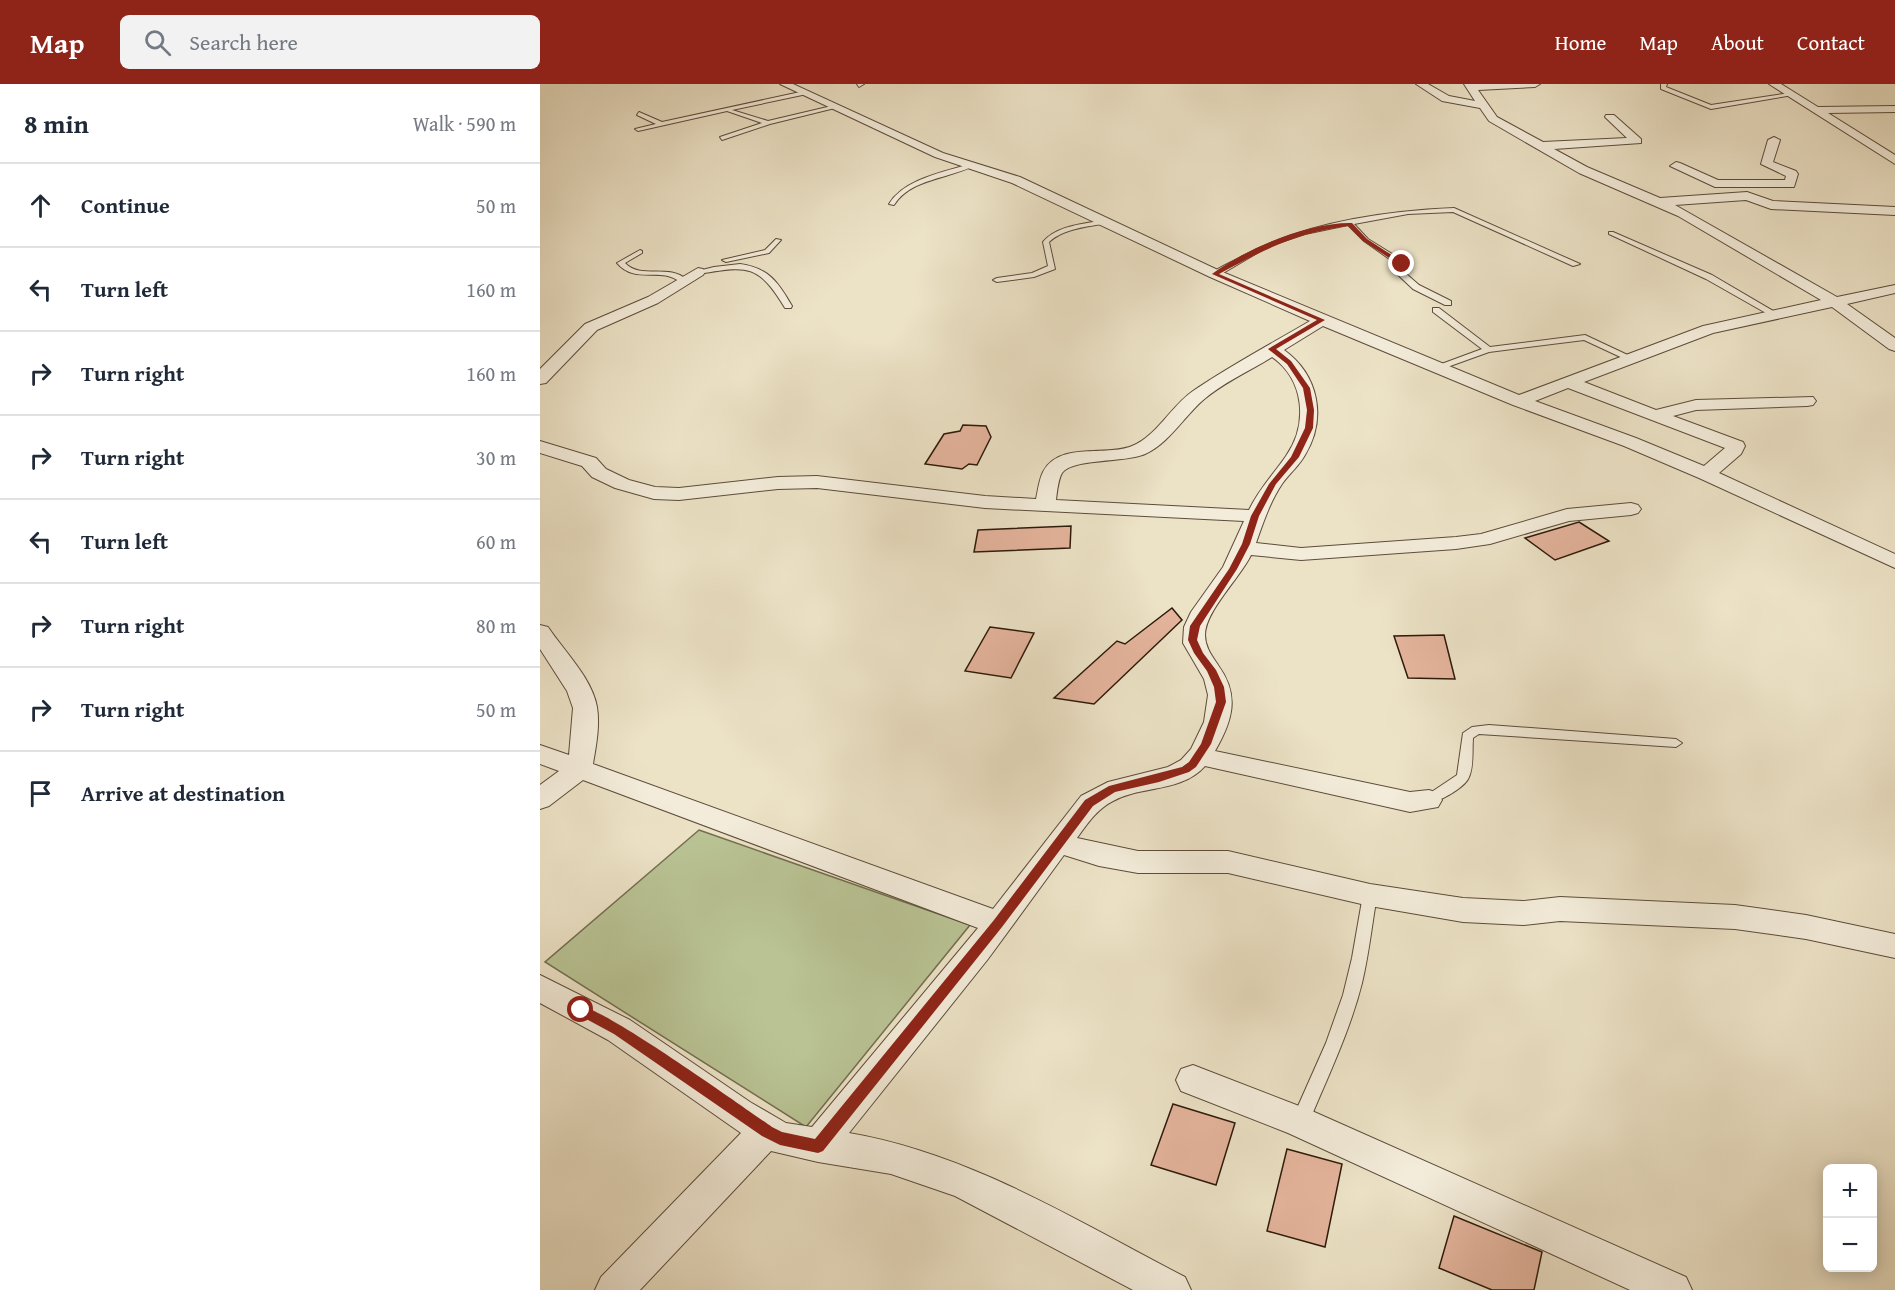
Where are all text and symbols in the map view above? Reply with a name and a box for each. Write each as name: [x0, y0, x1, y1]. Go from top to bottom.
search box: [120, 15, 540, 69]
text: Map: [30, 22, 84, 63]
icon: search: [141, 26, 174, 59]
text: Search here: [189, 26, 298, 58]
text: Home: [1555, 27, 1606, 58]
text: Map: [1639, 27, 1678, 58]
text: About: [1711, 27, 1764, 58]
text: Contact: [1797, 27, 1865, 58]
text: 8 min: [24, 104, 89, 143]
text: Walk · 590 m: [413, 109, 516, 138]
icon: ahead: [24, 189, 57, 222]
text: Continue: [81, 189, 170, 221]
text: 50 m: [476, 191, 516, 220]
route end: [1388, 250, 1414, 276]
icon: left: [24, 273, 57, 306]
text: Turn left: [81, 273, 168, 305]
text: 160 m: [466, 275, 516, 304]
icon: right: [24, 357, 57, 390]
text: Turn right: [81, 357, 184, 389]
text: 160 m: [466, 359, 516, 388]
icon: right: [24, 441, 57, 474]
text: Turn right: [81, 441, 184, 473]
text: 30 m: [476, 443, 516, 472]
icon: left: [24, 525, 57, 558]
text: Turn left: [81, 525, 168, 557]
text: 60 m: [476, 527, 516, 556]
icon: right: [24, 609, 57, 642]
text: Turn right: [81, 609, 184, 641]
text: 80 m: [476, 611, 516, 640]
icon: right: [24, 693, 57, 726]
text: Turn right: [81, 693, 184, 725]
text: 50 m: [476, 695, 516, 724]
icon: arrive: [24, 777, 57, 810]
text: Arrive at destination: [81, 777, 285, 809]
route start: [567, 996, 593, 1022]
map controls: [1823, 1164, 1877, 1272]
button: +: [1823, 1164, 1877, 1218]
button: −: [1823, 1218, 1877, 1272]

